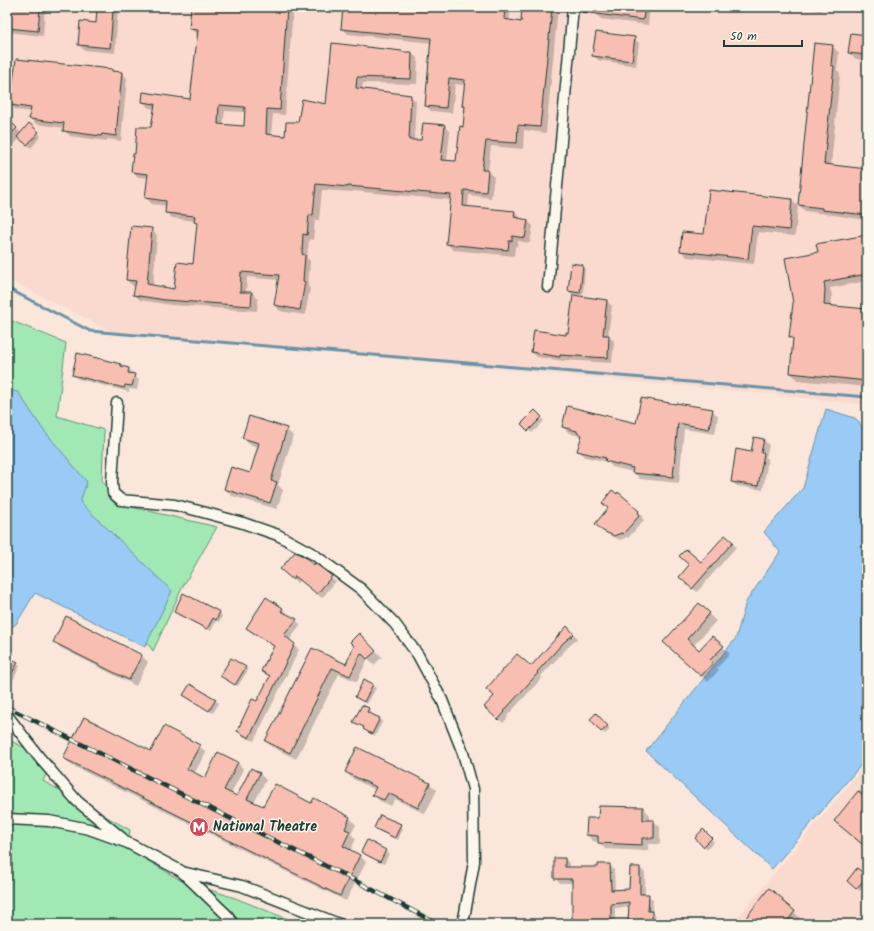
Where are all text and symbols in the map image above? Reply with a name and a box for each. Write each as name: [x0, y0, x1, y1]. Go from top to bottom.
scale bar: [724, 22, 802, 48]
text: 50 m: [730, 27, 757, 46]
metro station icon: National Theatre: [188, 816, 210, 838]
place label: National Theatre: [213, 816, 317, 838]

